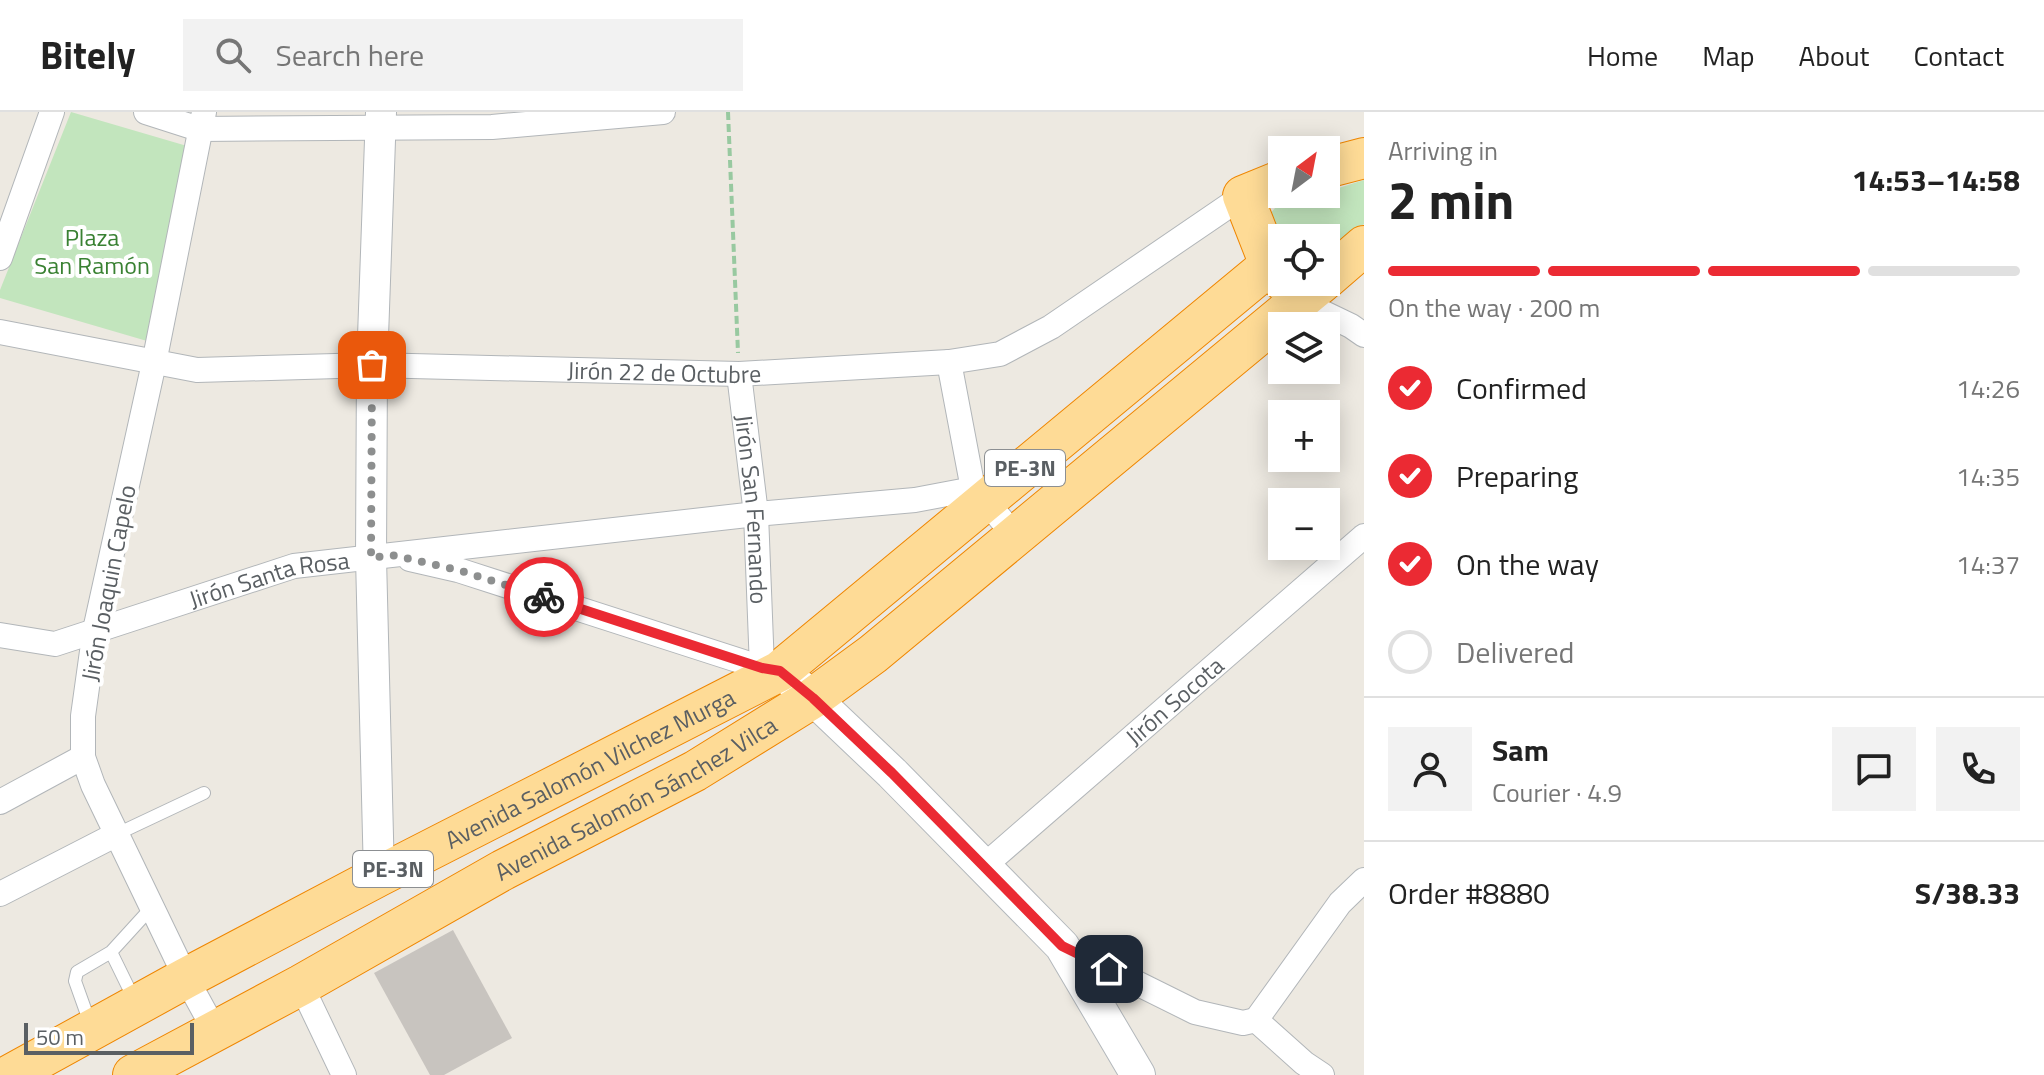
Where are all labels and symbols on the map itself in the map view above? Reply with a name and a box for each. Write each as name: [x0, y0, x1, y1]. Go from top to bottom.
north arrow: [1268, 136, 1340, 208]
park label: Plaza San Ramón: [34, 219, 150, 283]
pin: [338, 331, 406, 399]
street label: Jirón 22 de Octubre: [567, 352, 762, 392]
street label: Jirón San Fernando: [726, 412, 777, 605]
road number: PE-3N: [985, 450, 1065, 486]
street label: Jirón Joaquin Capelo: [71, 482, 145, 684]
street label: Jirón Santa Rosa: [184, 542, 351, 617]
courier: [504, 557, 584, 637]
street label: Jirón Socota: [1117, 648, 1231, 754]
street label: Avenida Salomón Vilchez Murga: [438, 679, 741, 857]
street label: Avenida Salomón Sánchez Vilca: [488, 707, 784, 889]
road number: PE-3N: [353, 851, 433, 887]
pin: [1075, 935, 1143, 1003]
scale bar: [24, 1019, 194, 1055]

